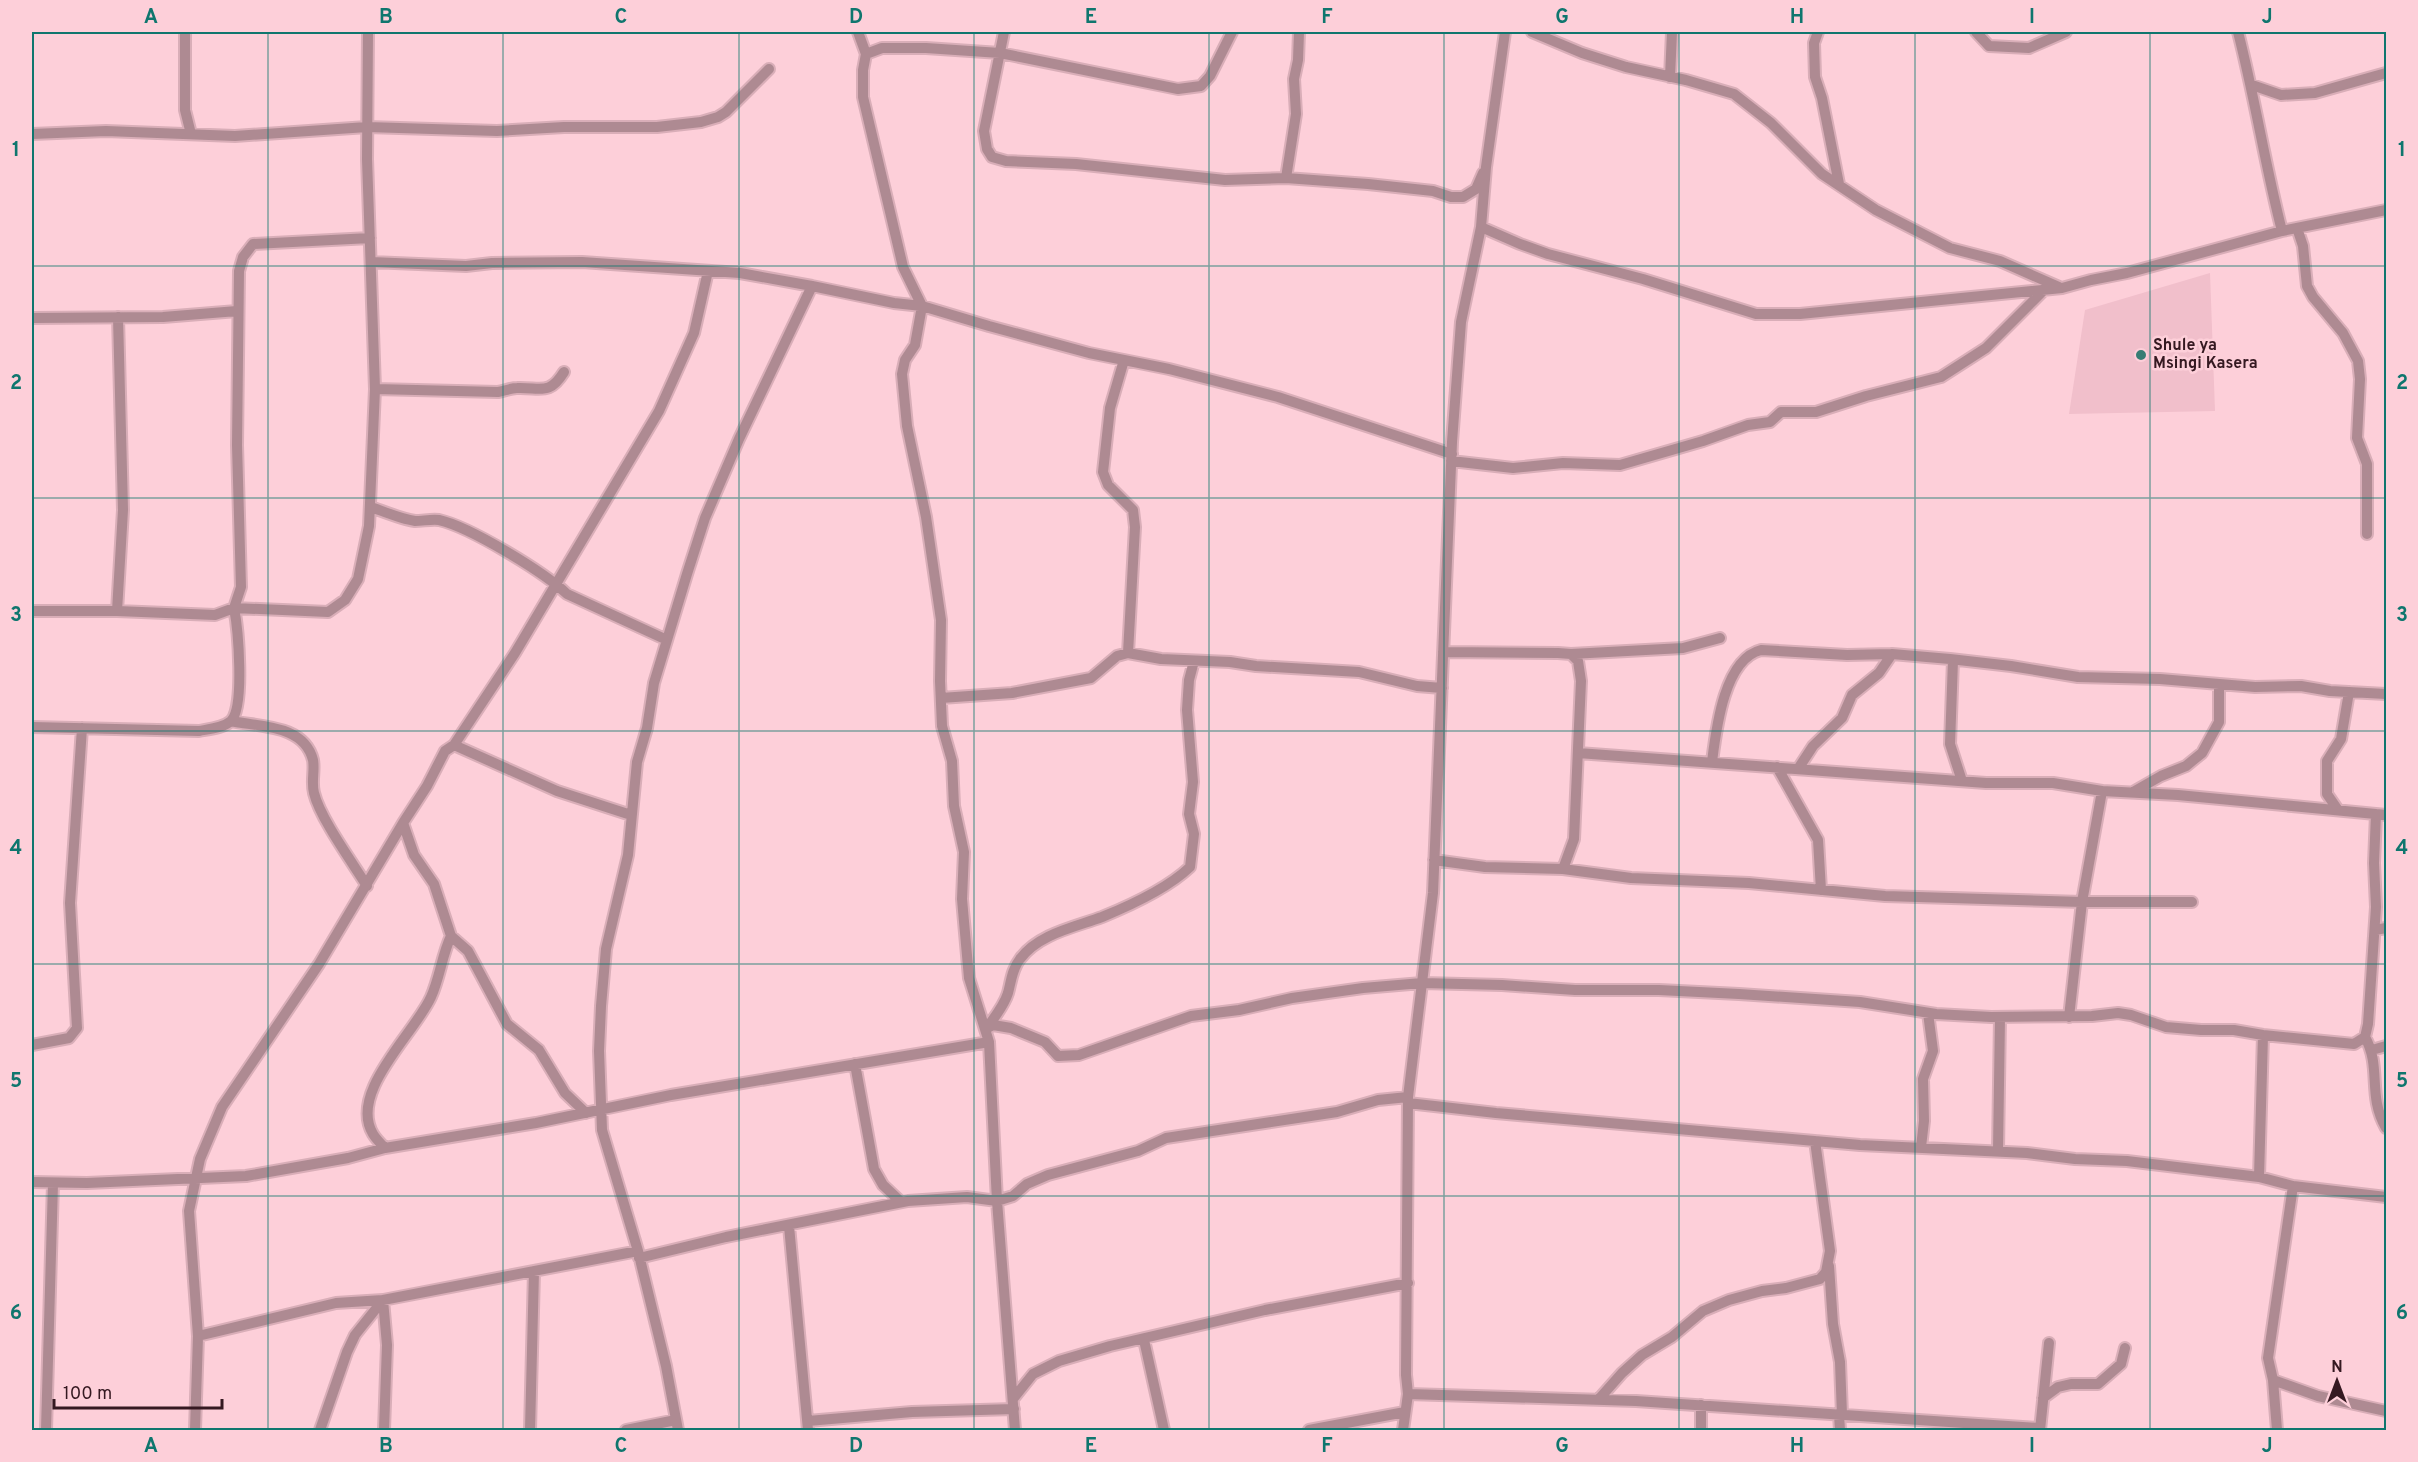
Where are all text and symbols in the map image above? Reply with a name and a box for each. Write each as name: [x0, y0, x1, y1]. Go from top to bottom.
text: A: [144, 5, 158, 31]
text: B: [379, 5, 393, 31]
text: C: [615, 5, 627, 31]
text: D: [849, 5, 863, 31]
text: E: [1085, 5, 1097, 31]
text: F: [1321, 5, 1333, 31]
text: G: [1555, 5, 1569, 31]
text: H: [1790, 5, 1804, 31]
text: I: [2029, 5, 2035, 31]
text: J: [2261, 5, 2273, 31]
text: 1: [12, 138, 20, 164]
text: 1: [2398, 138, 2406, 164]
place label: Shule ya Msingi Kasera: [2153, 336, 2258, 374]
marker: Shule ya Msingi Kasera: [2134, 348, 2148, 362]
text: 2: [10, 371, 22, 397]
text: 2: [2396, 371, 2408, 397]
text: 3: [10, 603, 22, 629]
text: 3: [2396, 603, 2408, 629]
text: 4: [10, 836, 22, 862]
text: 4: [2396, 836, 2408, 862]
text: 5: [10, 1069, 22, 1095]
text: 5: [2396, 1069, 2408, 1095]
text: 6: [10, 1301, 22, 1327]
text: 6: [2396, 1301, 2408, 1327]
north arrow: [2307, 1351, 2367, 1411]
text: N: [2331, 1358, 2343, 1378]
scale bar: [54, 1372, 222, 1410]
text: 100 m: [63, 1383, 112, 1406]
text: A: [144, 1434, 158, 1460]
text: B: [379, 1434, 393, 1460]
text: C: [615, 1434, 627, 1460]
text: D: [849, 1434, 863, 1460]
text: E: [1085, 1434, 1097, 1460]
text: F: [1321, 1434, 1333, 1460]
text: G: [1555, 1434, 1569, 1460]
text: H: [1790, 1434, 1804, 1460]
text: I: [2029, 1434, 2035, 1460]
text: J: [2261, 1434, 2273, 1460]

